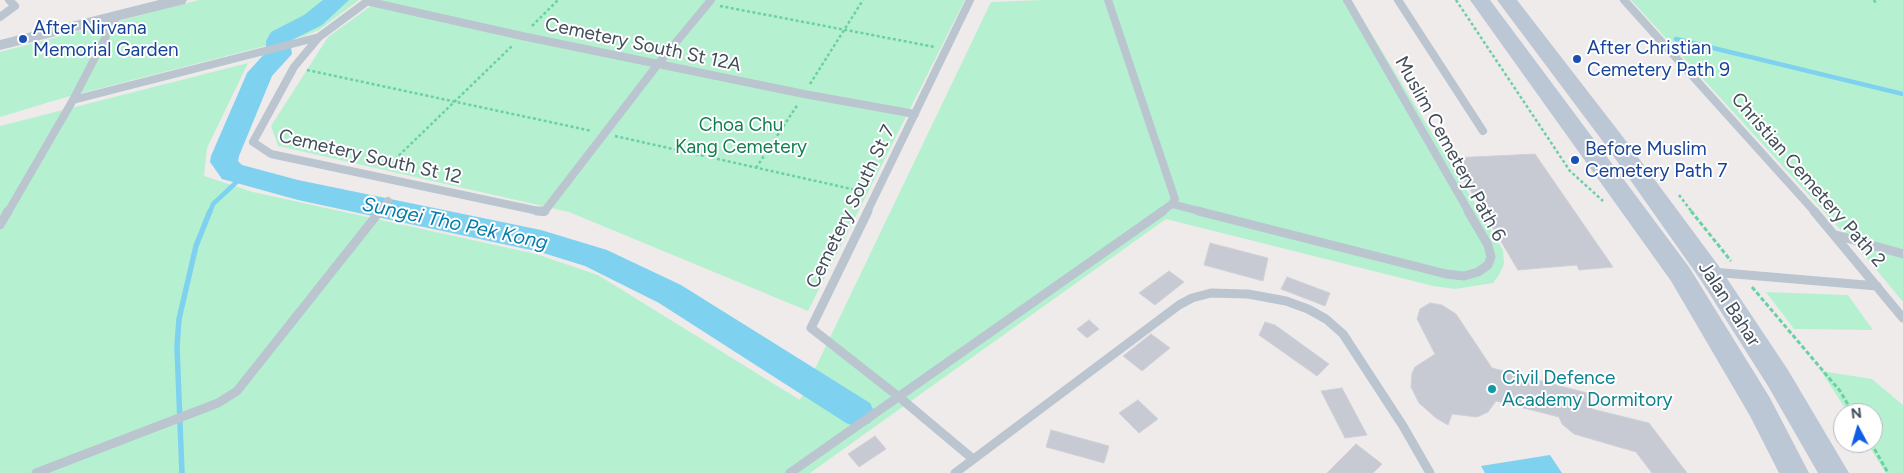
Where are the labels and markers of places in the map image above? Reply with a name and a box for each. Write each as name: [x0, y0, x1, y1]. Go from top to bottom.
place label: After Nirvana Memorial Garden: [33, 17, 179, 61]
marker: After Nirvana Memorial Garden: [17, 33, 29, 45]
place label: After Christian Cemetery Path 9: [1587, 37, 1730, 81]
marker: After Christian Cemetery Path 9: [1571, 53, 1583, 65]
place label: Before Muslim Cemetery Path 7: [1585, 138, 1727, 182]
marker: Before Muslim Cemetery Path 7: [1569, 154, 1581, 166]
place label: Civil Defence Academy Dormitory: [1502, 367, 1673, 411]
marker: Civil Defence Academy Dormitory: [1486, 383, 1498, 395]

